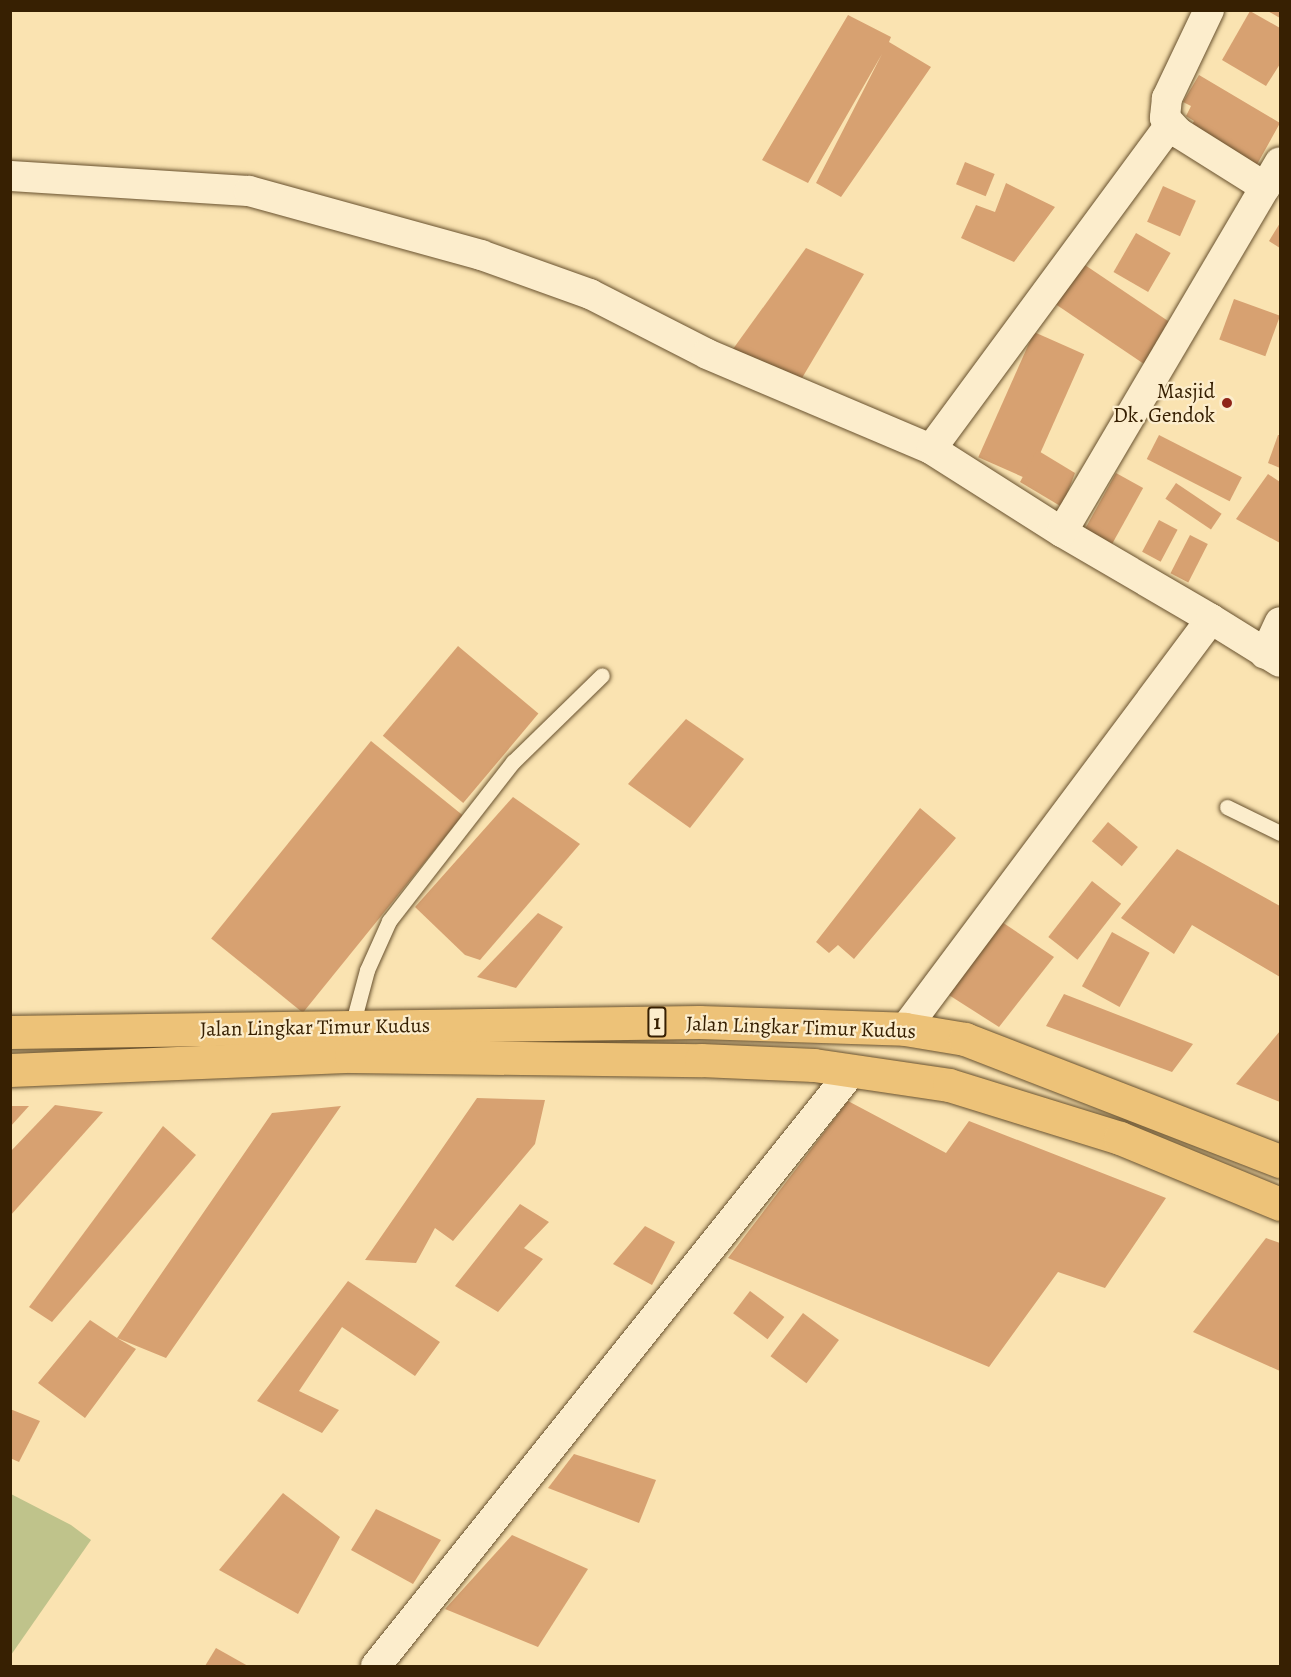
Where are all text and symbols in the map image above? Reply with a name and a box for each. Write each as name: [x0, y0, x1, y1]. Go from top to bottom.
place label: Masjid Dk. Gendok: [1113, 378, 1215, 428]
marker: Masjid Dk. Gendok: [1220, 396, 1234, 410]
road number: 1: [646, 1005, 668, 1039]
street label: Jalan Lingkar Timur Kudus: [686, 1010, 916, 1044]
street label: Jalan Lingkar Timur Kudus: [200, 1012, 430, 1042]

